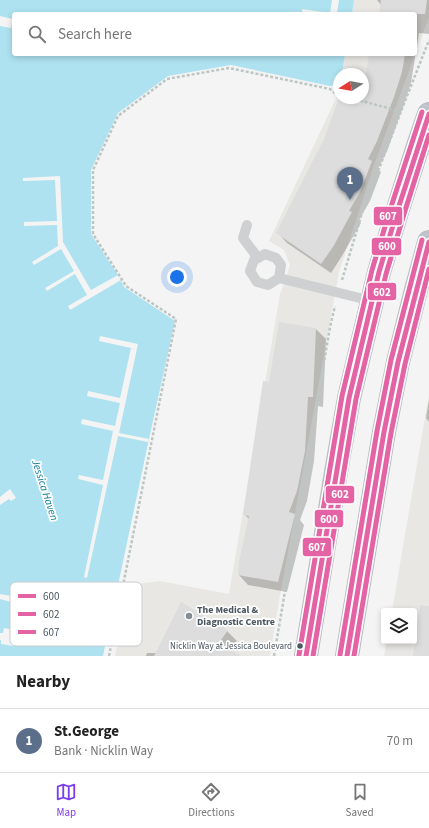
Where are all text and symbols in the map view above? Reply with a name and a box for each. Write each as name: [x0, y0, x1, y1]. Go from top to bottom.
search box: [12, 12, 417, 56]
icon: search: [26, 23, 48, 45]
text: Search here: [58, 24, 132, 45]
north arrow: [333, 68, 369, 104]
pin: 1: [337, 167, 363, 200]
line badge: 607: [373, 206, 403, 226]
text: 607: [379, 209, 397, 224]
line badge: 600: [371, 237, 402, 256]
text: 600: [378, 239, 396, 254]
your location: [167, 267, 187, 287]
line badge: 602: [367, 282, 397, 301]
text: 602: [373, 285, 391, 300]
water label: Jessica Haven: [28, 457, 62, 523]
line badge: 602: [325, 485, 355, 504]
text: 602: [331, 487, 349, 502]
line badge: 600: [314, 509, 344, 528]
text: 600: [320, 512, 338, 527]
line badge: 607: [302, 537, 332, 557]
text: 607: [308, 540, 326, 555]
legend: [10, 582, 142, 646]
text: 600: [43, 589, 59, 604]
place label: The Medical & Diagnostic Centre: [197, 603, 275, 629]
text: 602: [43, 607, 59, 622]
map controls: [381, 608, 417, 644]
button: layers: [381, 608, 417, 644]
marker: The Medical & Diagnostic Centre: [184, 611, 194, 621]
text: 607: [43, 625, 59, 640]
place label: Nicklin Way at Jessica Boulevard: [170, 640, 292, 653]
marker: Nicklin Way at Jessica Boulevard: [295, 641, 305, 651]
text: Nearby: [16, 670, 70, 694]
text: St.George: [54, 721, 119, 742]
text: 1: [26, 732, 32, 750]
text: 70 m: [387, 732, 413, 750]
text: Bank · Nicklin Way: [54, 742, 153, 760]
tab: Map: [55, 781, 77, 820]
tab: Directions: [188, 781, 235, 820]
tab: Saved: [346, 781, 374, 820]

